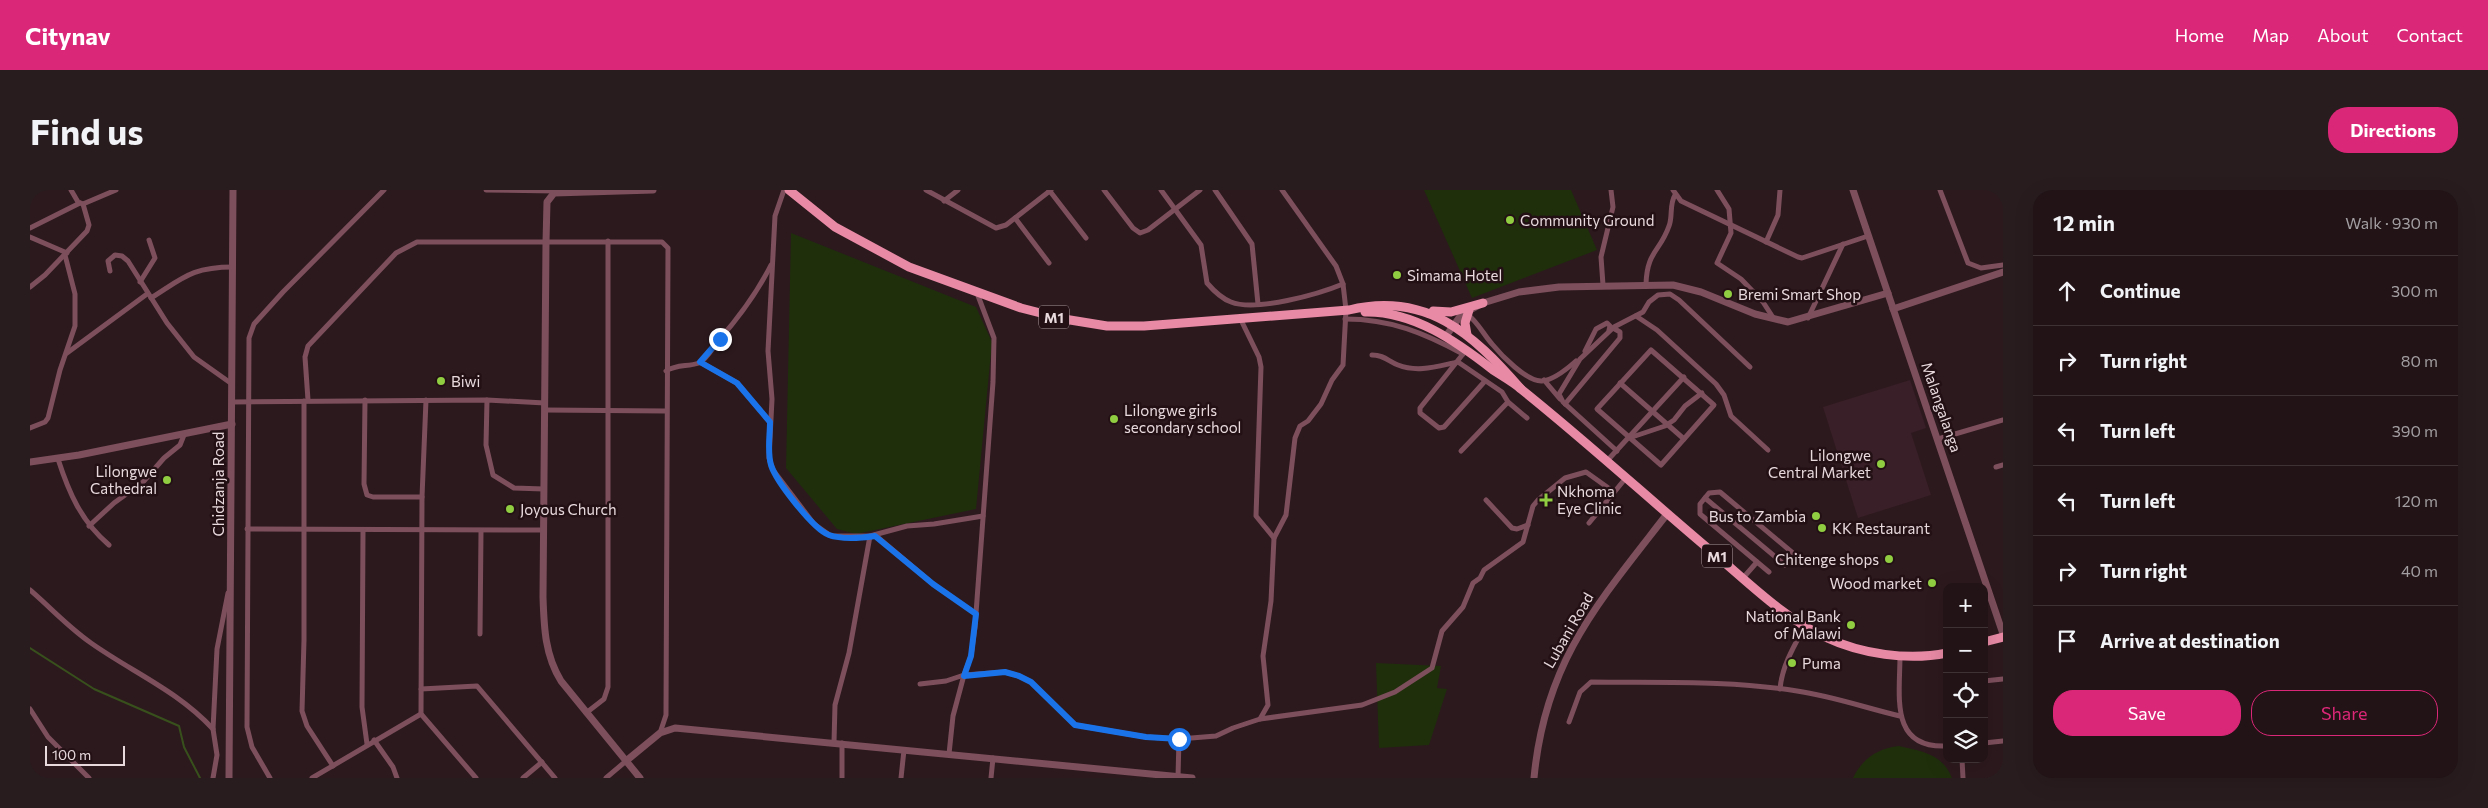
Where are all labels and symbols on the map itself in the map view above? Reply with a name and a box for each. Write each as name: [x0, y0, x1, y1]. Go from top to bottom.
place label: Community Ground: [1520, 211, 1654, 229]
marker: Community Ground: [1504, 214, 1516, 226]
place label: Simama Hotel: [1407, 266, 1502, 284]
marker: Simama Hotel: [1391, 269, 1403, 281]
place label: Bremi Smart Shop: [1738, 285, 1861, 303]
marker: Bremi Smart Shop: [1722, 288, 1734, 300]
road number: M1: [1039, 305, 1069, 328]
route end: [709, 328, 732, 351]
street label: Malangalanga: [1918, 359, 1966, 455]
place label: Biwi: [451, 372, 480, 390]
marker: Biwi: [435, 375, 447, 387]
place label: Lilongwe girls secondary school: [1124, 401, 1241, 436]
marker: Lilongwe girls secondary school: [1108, 413, 1120, 425]
street label: Chidzanja Road: [209, 432, 227, 536]
place label: Lilongwe Central Market: [1768, 446, 1871, 481]
marker: Lilongwe Central Market: [1875, 458, 1887, 470]
place label: Lilongwe Cathedral: [90, 462, 157, 497]
marker: Lilongwe Cathedral: [161, 474, 173, 486]
place label: Nkhoma Eye Clinic: [1557, 482, 1622, 517]
marker: Nkhoma Eye Clinic: [1539, 493, 1553, 507]
place label: Joyous Church: [520, 500, 617, 518]
marker: Joyous Church: [504, 503, 516, 515]
place label: Bus to Zambia: [1709, 507, 1806, 525]
marker: Bus to Zambia: [1810, 510, 1822, 522]
place label: KK Restaurant: [1832, 519, 1930, 537]
marker: KK Restaurant: [1816, 522, 1828, 534]
road number: M1: [1702, 544, 1732, 568]
place label: Chitenge shops: [1775, 550, 1879, 568]
marker: Chitenge shops: [1883, 553, 1895, 565]
place label: Wood market: [1830, 574, 1922, 592]
marker: Wood market: [1926, 577, 1938, 589]
street label: Lubani Road: [1539, 589, 1597, 671]
place label: National Bank of Malawi: [1746, 607, 1841, 642]
marker: National Bank of Malawi: [1845, 619, 1857, 631]
place label: Puma: [1802, 654, 1841, 672]
marker: Puma: [1786, 657, 1798, 669]
route start: [1168, 728, 1191, 751]
scale bar: [45, 743, 125, 766]

